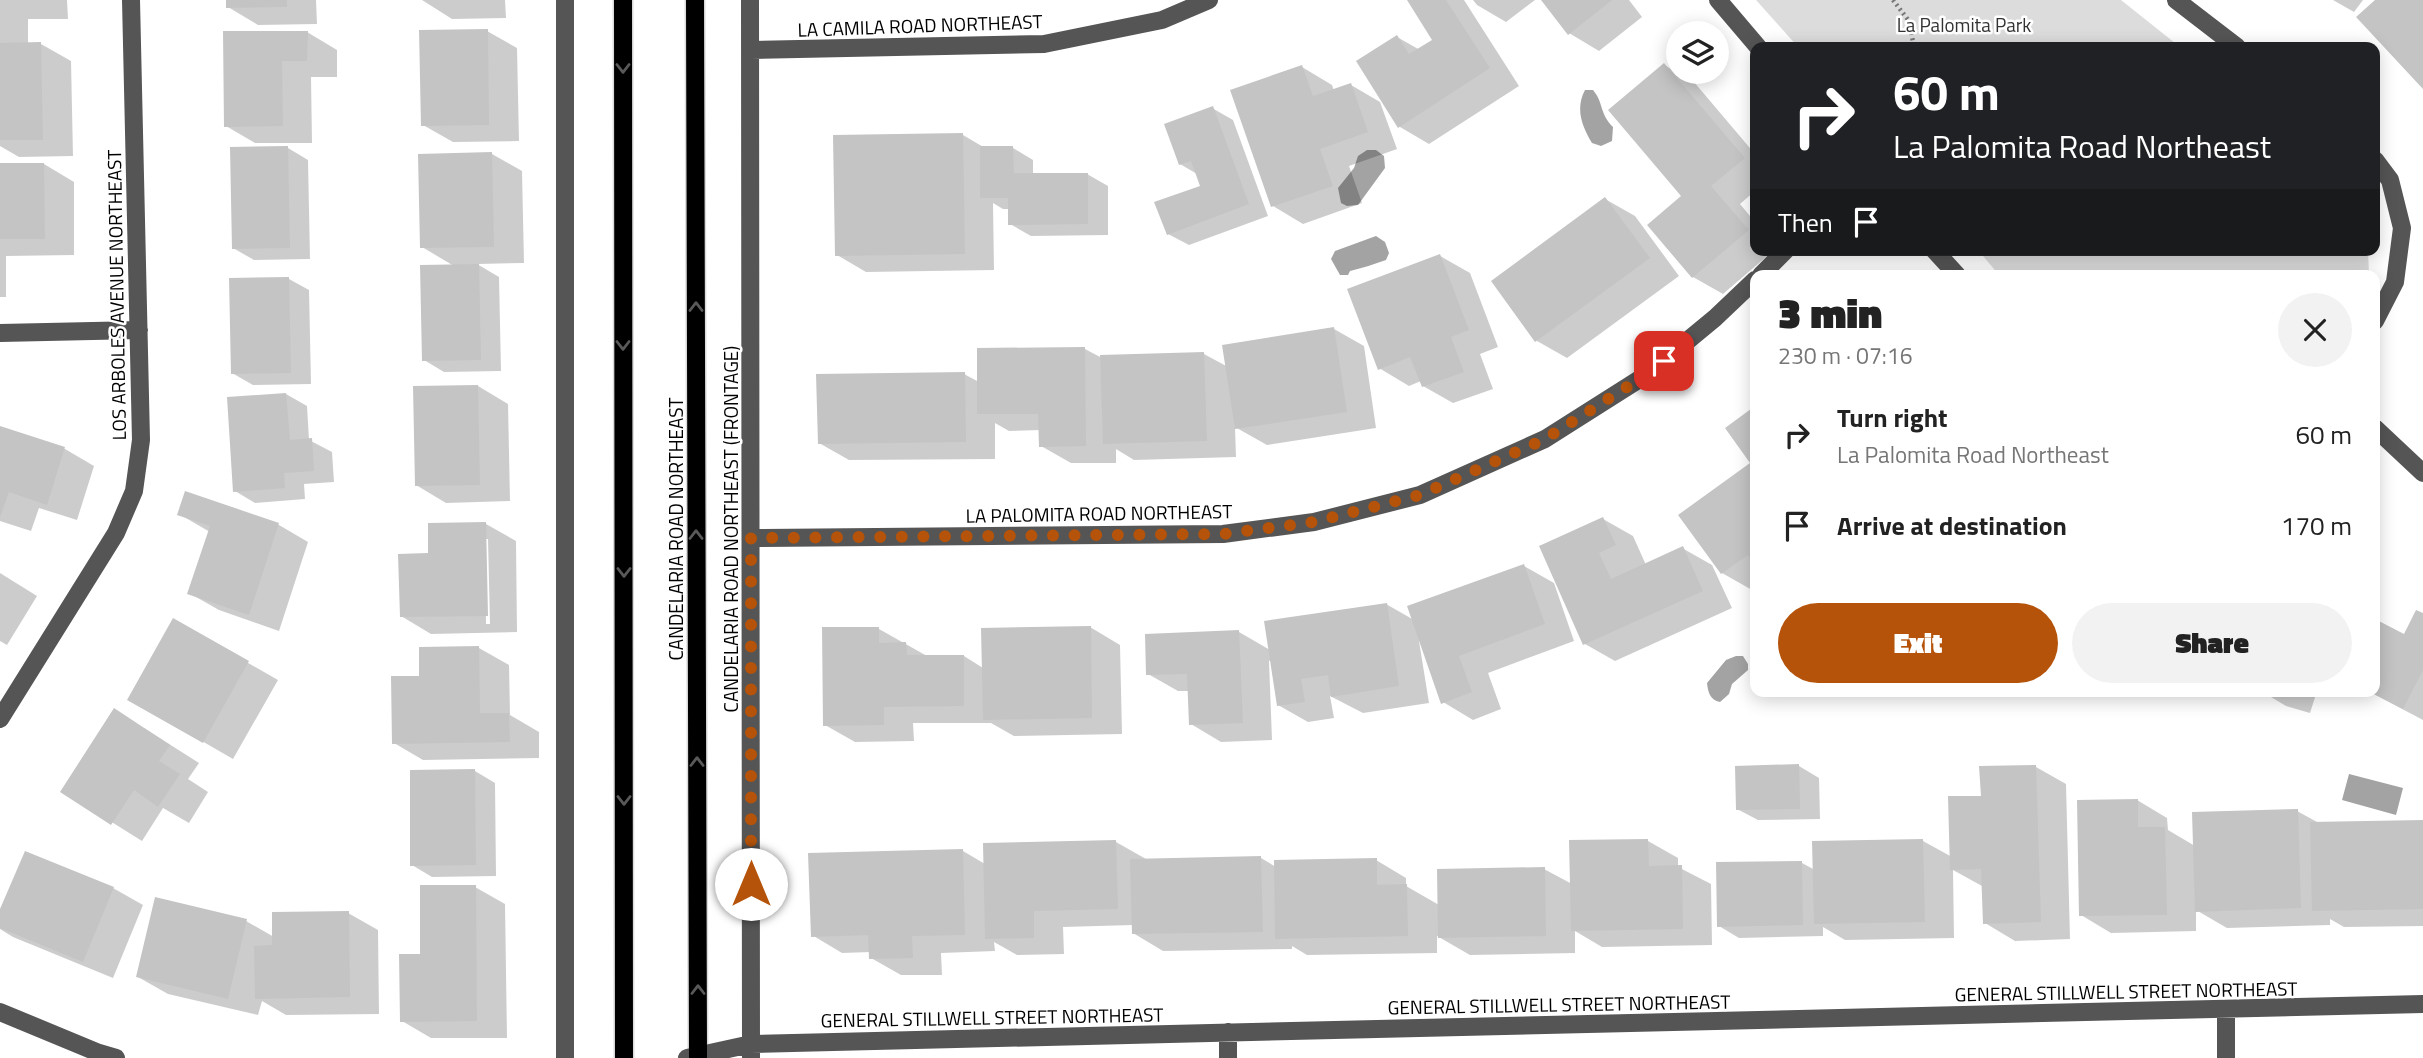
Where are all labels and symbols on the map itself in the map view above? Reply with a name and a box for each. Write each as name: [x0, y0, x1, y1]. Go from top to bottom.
street label: LA CAMILA ROAD NORTHEAST: [797, 6, 1043, 44]
park label: La Palomita Park: [1897, 10, 2031, 39]
one-way arrow: [615, 63, 631, 74]
street label: LOS ARBOLES AVENUE NORTHEAST: [99, 149, 133, 441]
one-way arrow: [688, 302, 704, 312]
pin: [1634, 331, 1694, 391]
one-way arrow: [615, 340, 631, 350]
street label: CANDELARIA ROAD NORTHEAST (FRONTAGE): [716, 346, 745, 712]
street label: CANDELARIA ROAD NORTHEAST: [661, 397, 690, 661]
street label: LA PALOMITA ROAD NORTHEAST: [965, 496, 1233, 530]
one-way arrow: [688, 529, 704, 540]
one-way arrow: [616, 567, 632, 578]
one-way arrow: [689, 757, 705, 767]
one-way arrow: [616, 795, 632, 805]
position arrow: [714, 847, 788, 921]
street label: GENERAL STILLWELL STREET NORTHEAST: [1954, 974, 2298, 1008]
one-way arrow: [690, 984, 706, 995]
street label: GENERAL STILLWELL STREET NORTHEAST: [1387, 987, 1731, 1021]
street label: GENERAL STILLWELL STREET NORTHEAST: [820, 1000, 1164, 1034]

